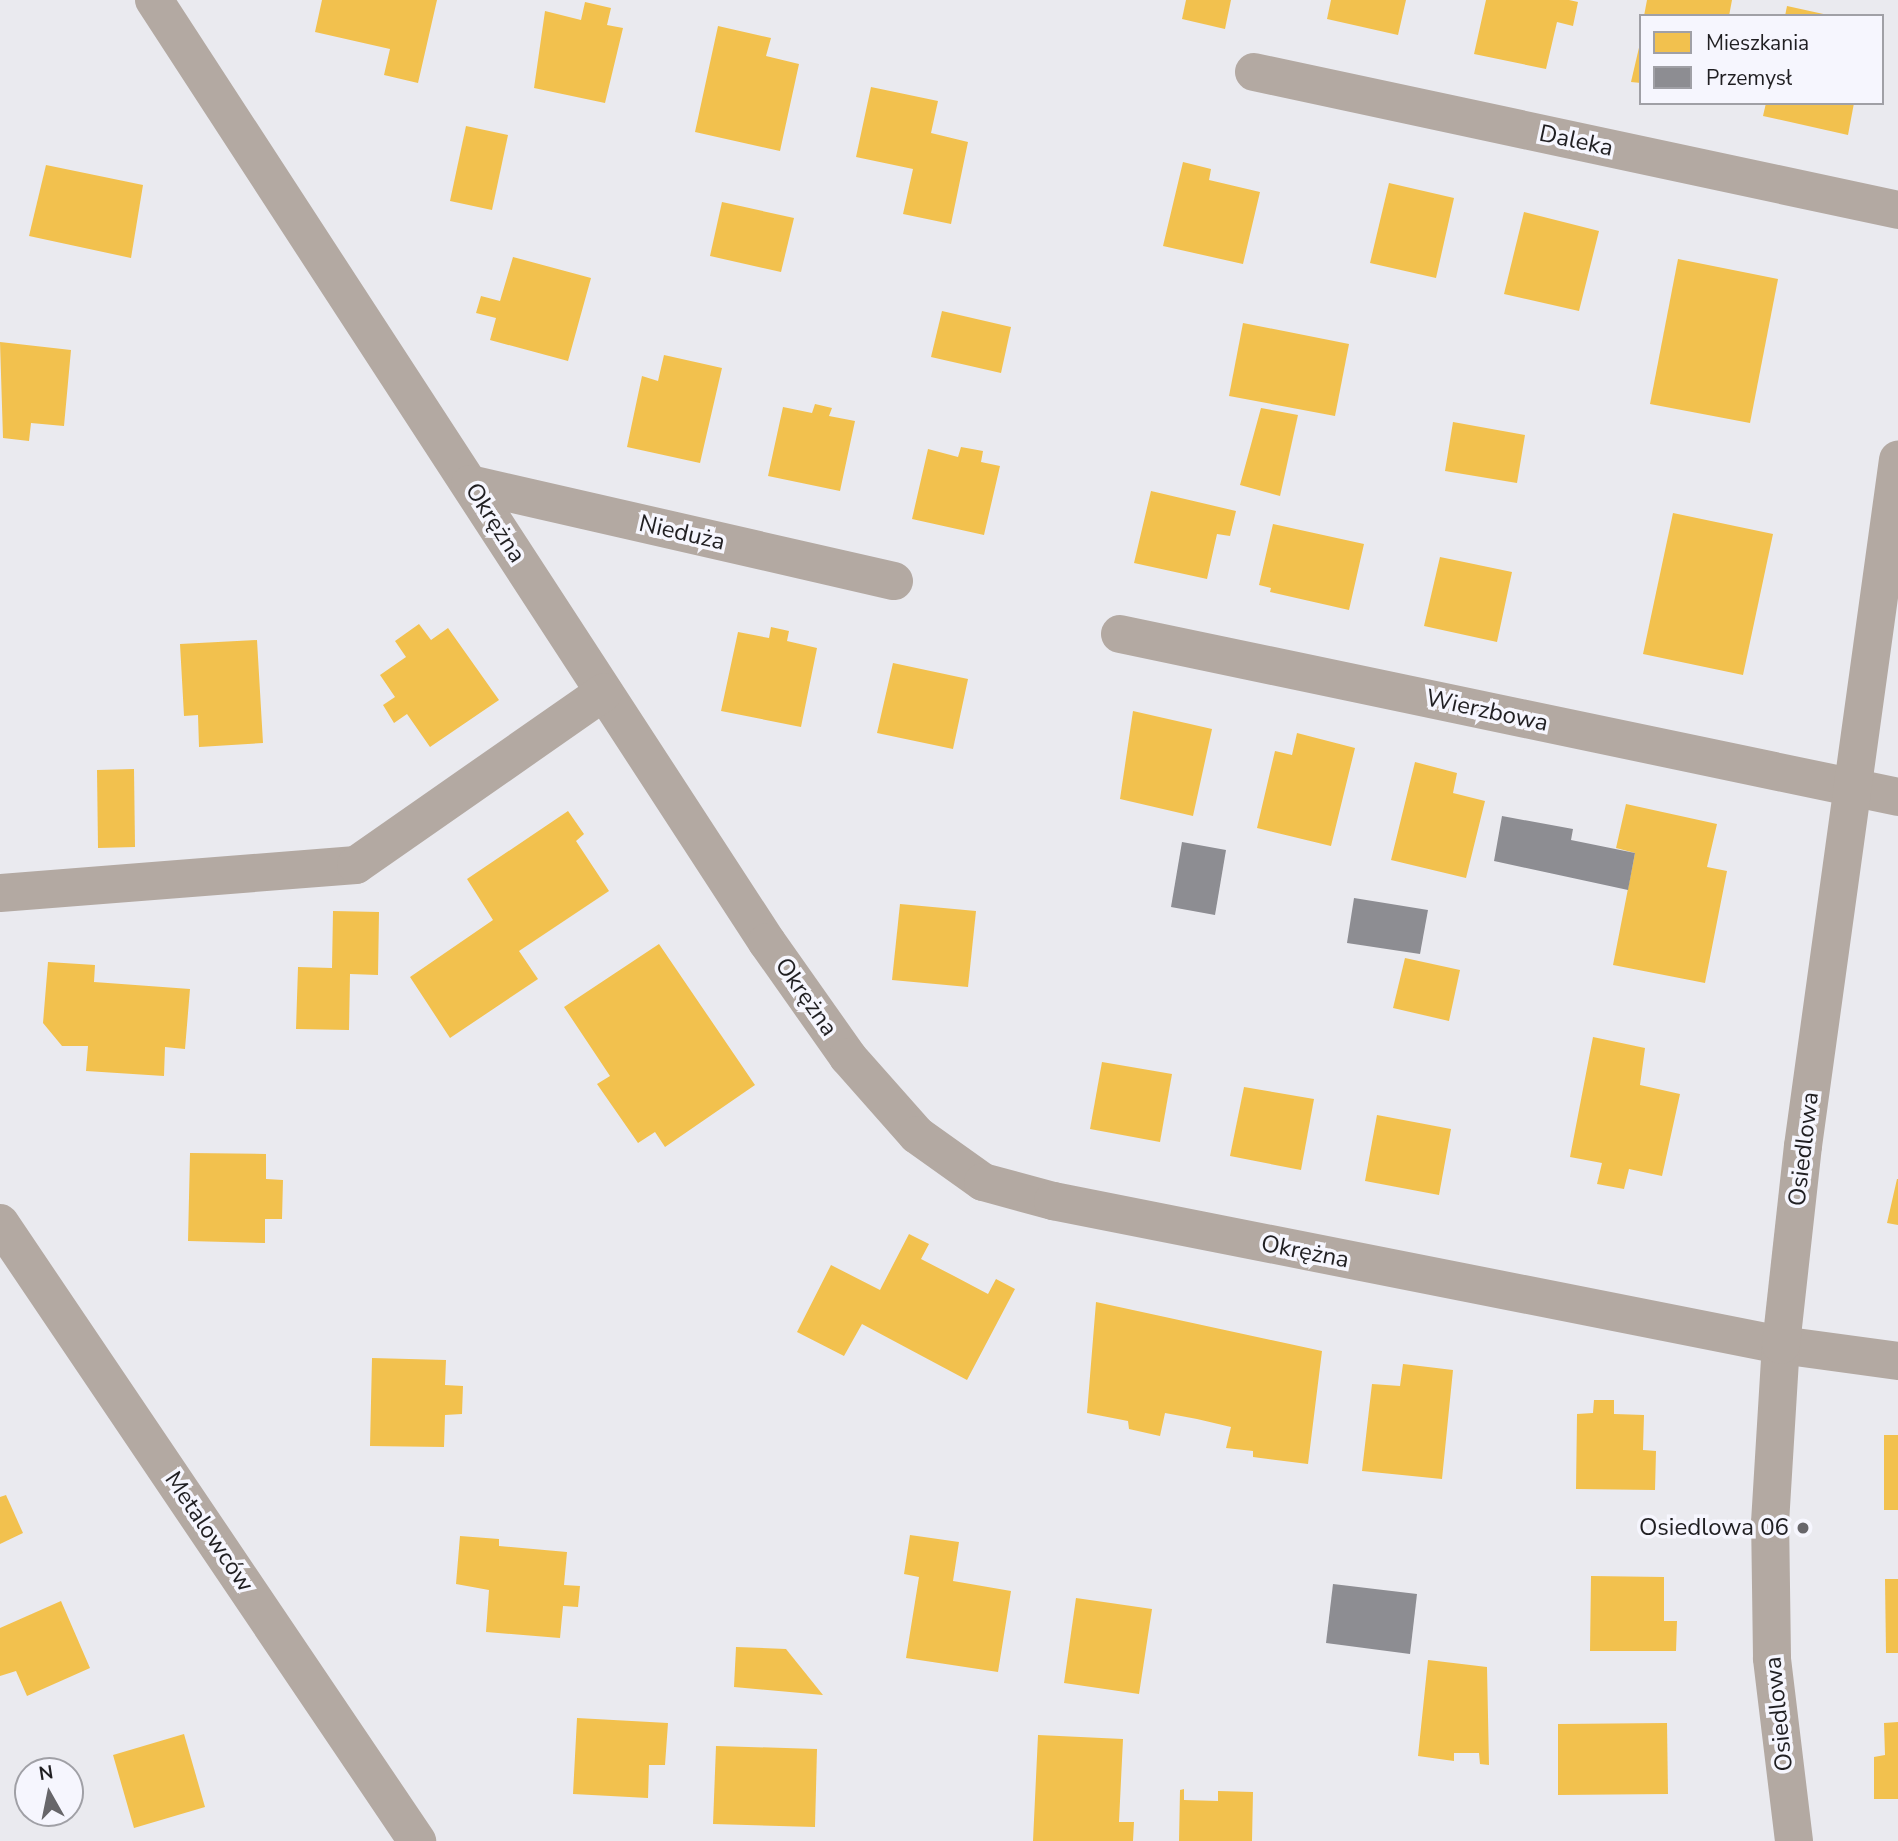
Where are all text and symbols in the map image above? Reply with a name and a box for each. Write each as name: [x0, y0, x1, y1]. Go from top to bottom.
legend: [1639, 14, 1884, 105]
text: Mieszkania: [1706, 29, 1809, 57]
text: Przemysł: [1706, 64, 1792, 92]
street label: Daleka: [1536, 119, 1616, 163]
street label: Okrężna: [459, 478, 531, 568]
street label: Nieduża: [636, 509, 728, 557]
street label: Wierzbowa: [1423, 684, 1551, 738]
street label: Okrężna: [769, 952, 843, 1042]
street label: Osiedlowa: [1783, 1090, 1825, 1208]
street label: Okrężna: [1259, 1229, 1351, 1275]
street label: Metalowców: [158, 1466, 260, 1598]
place label: Osiedlowa 06: [1639, 1514, 1789, 1542]
marker: Osiedlowa 06: [1795, 1520, 1811, 1536]
street label: Osiedlowa: [1759, 1655, 1799, 1773]
north arrow: [14, 1757, 84, 1827]
text: N: [37, 1759, 55, 1787]

